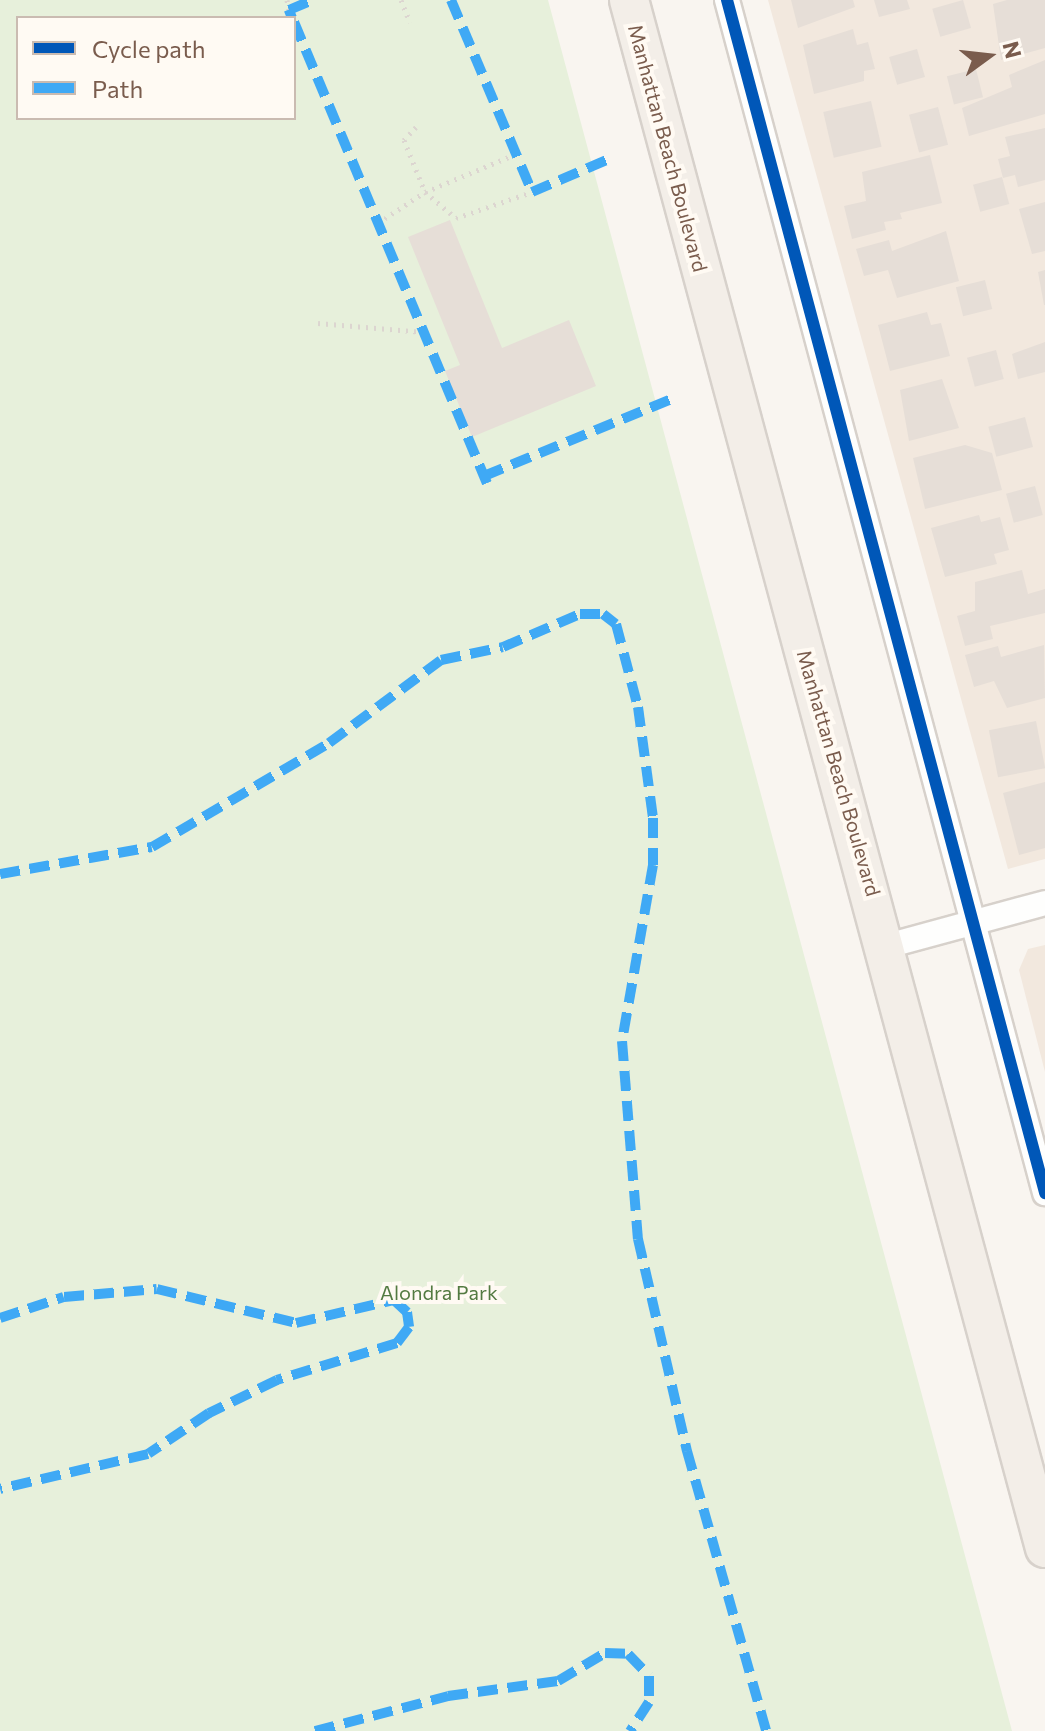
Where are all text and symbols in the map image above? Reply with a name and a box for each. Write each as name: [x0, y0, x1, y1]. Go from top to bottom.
legend: [16, 16, 296, 120]
north arrow: [949, 16, 1029, 96]
street label: Manhattan Beach Boulevard: [623, 22, 713, 274]
text: Cycle path: [92, 34, 206, 63]
text: N: [997, 38, 1028, 61]
text: Path: [92, 74, 143, 103]
street label: Manhattan Beach Boulevard: [792, 647, 886, 899]
park label: Alondra Park: [380, 1280, 498, 1304]

